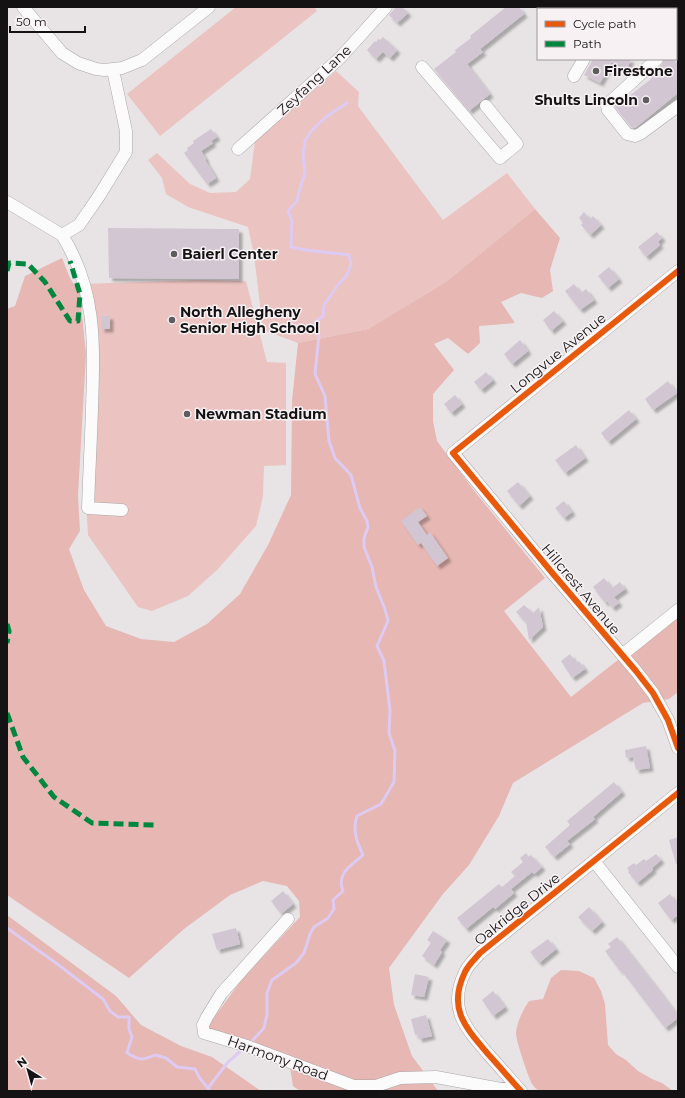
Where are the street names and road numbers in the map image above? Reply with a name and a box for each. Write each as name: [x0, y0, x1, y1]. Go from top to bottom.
street label: Zeyfang Lane: [273, 41, 355, 119]
street label: Longvue Avenue: [507, 309, 609, 397]
street label: Hillcrest Avenue: [538, 540, 624, 638]
street label: Oakridge Drive: [470, 869, 564, 949]
street label: Harmony Road: [225, 1031, 331, 1085]

